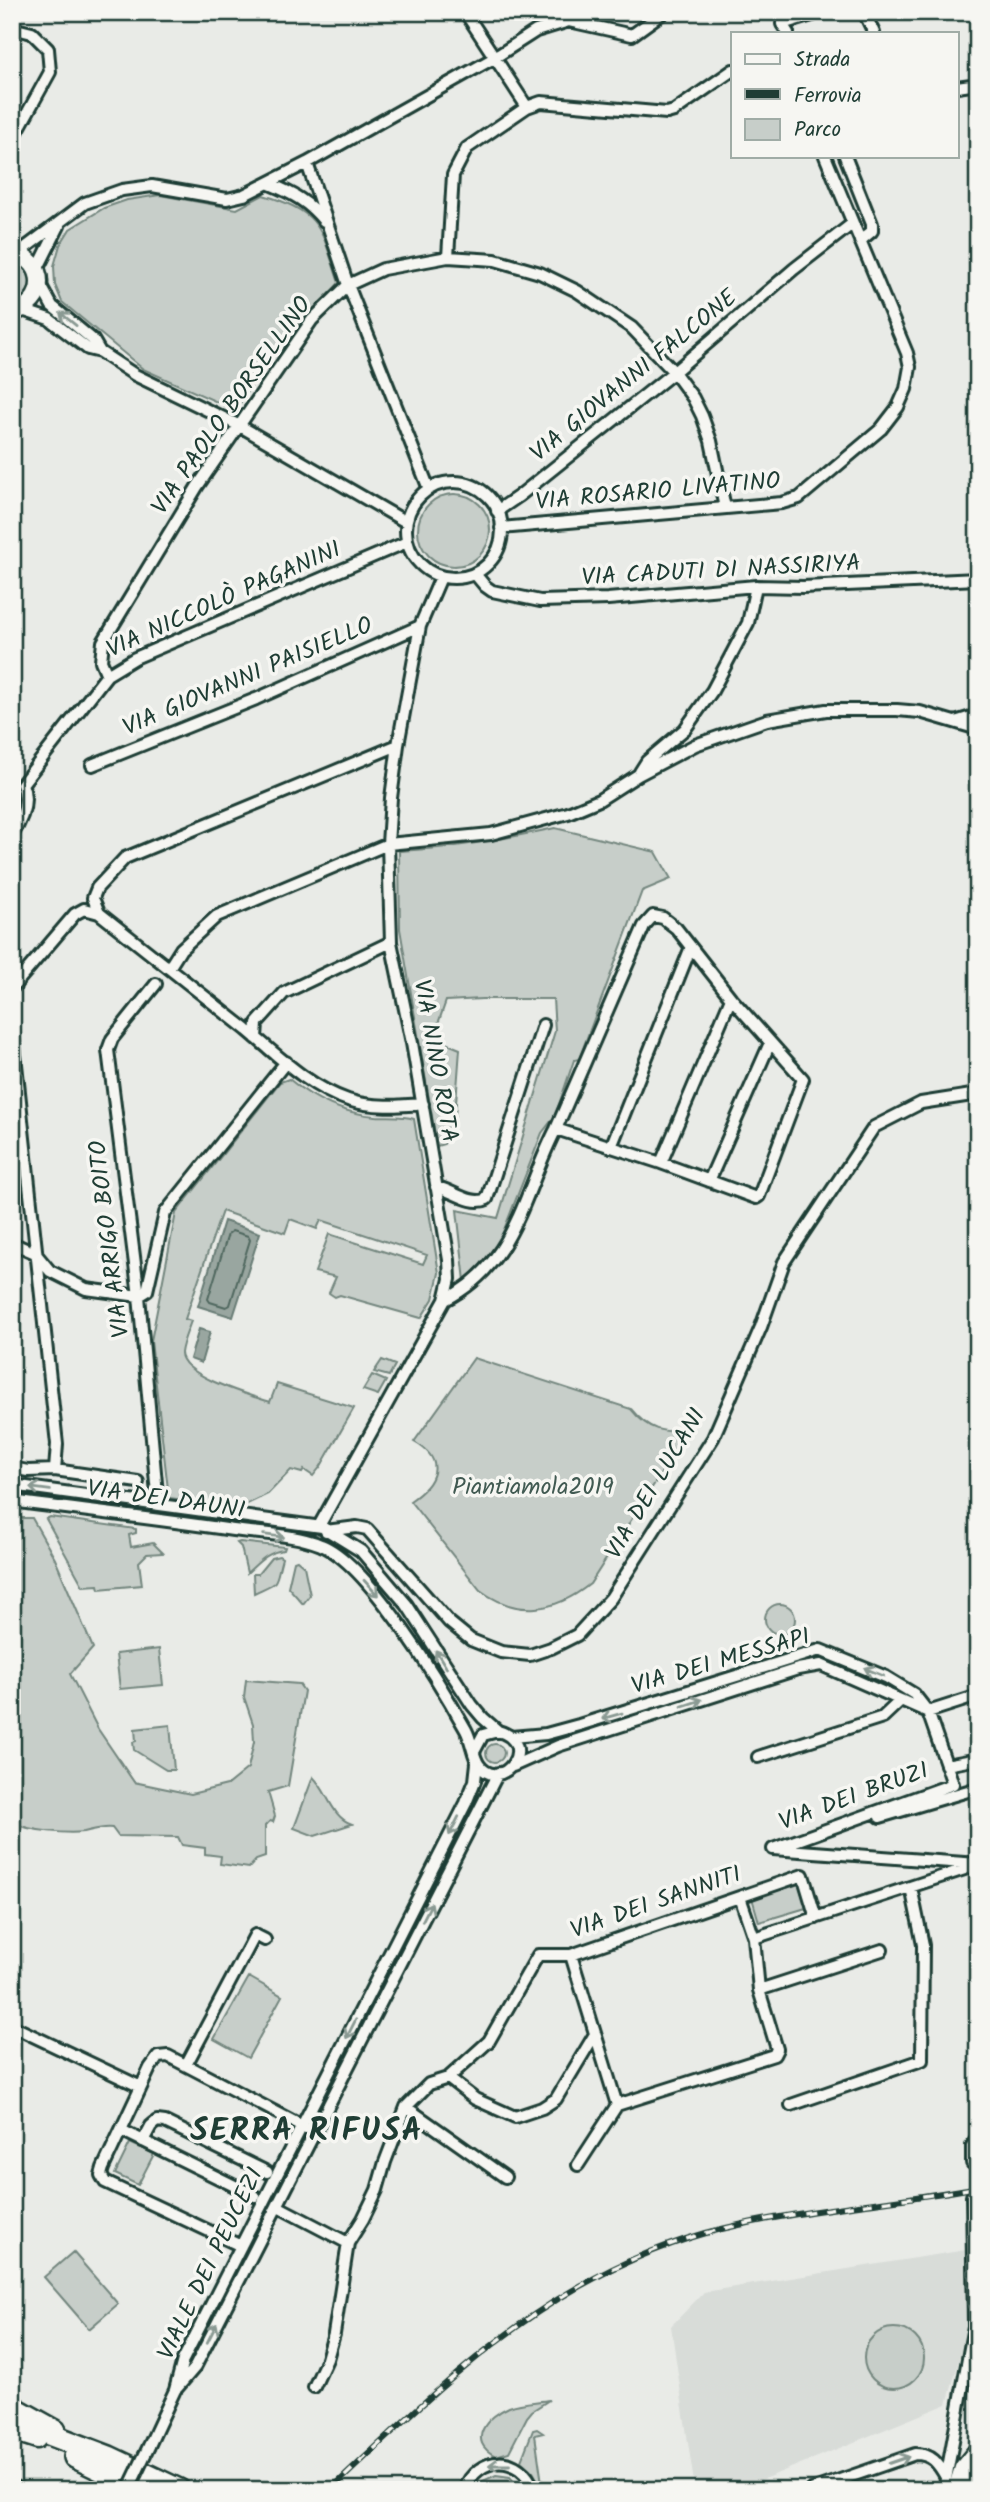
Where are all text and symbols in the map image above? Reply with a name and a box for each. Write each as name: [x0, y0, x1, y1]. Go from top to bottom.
legend: [731, 32, 958, 158]
text: Strada: [794, 44, 850, 77]
text: Ferrovia: [794, 80, 862, 113]
text: Parco: [794, 114, 841, 147]
street label: VIA GIOVANNI FALCONE: [522, 279, 747, 472]
street label: VIA PAOLO BORSELLINO: [142, 288, 323, 524]
one-way arrow: [60, 312, 78, 327]
street label: VIA ROSARIO LIVATINO: [534, 462, 782, 522]
street label: VIA NICCOLÒ PAGANINI: [100, 531, 348, 669]
street label: VIA CADUTI DI NASSIRIYA: [581, 544, 861, 598]
street label: VIA GIOVANNI PAISIELLO: [117, 607, 379, 747]
street label: VIA NINO ROTA: [401, 976, 469, 1146]
street label: VIA ARRIGO BOITO: [79, 1138, 141, 1340]
street label: VIA DEI LUCANI: [595, 1401, 717, 1567]
park label: Piantiamola2019: [452, 1468, 614, 1507]
street label: VIA DEI DAUNI: [84, 1470, 248, 1530]
one-way arrow: [30, 1483, 52, 1496]
one-way arrow: [262, 1529, 285, 1542]
one-way arrow: [363, 1579, 379, 1597]
street label: VIA DEI MESSAPI: [627, 1618, 815, 1706]
one-way arrow: [434, 1649, 448, 1669]
one-way arrow: [864, 1665, 885, 1678]
one-way arrow: [681, 1696, 703, 1709]
one-way arrow: [601, 1710, 623, 1723]
street label: VIA DEI BRUZI: [774, 1752, 934, 1842]
one-way arrow: [447, 1815, 461, 1836]
street label: VIA DEI SANNITI: [565, 1855, 747, 1951]
one-way arrow: [420, 1902, 434, 1923]
one-way arrow: [344, 2018, 358, 2039]
district label: SERRA RIFUSA: [190, 2106, 424, 2157]
street label: VIALE DEI PEUCEZI: [147, 2161, 275, 2367]
one-way arrow: [206, 2323, 220, 2344]
one-way arrow: [888, 2453, 910, 2465]
one-way arrow: [488, 2458, 511, 2472]

